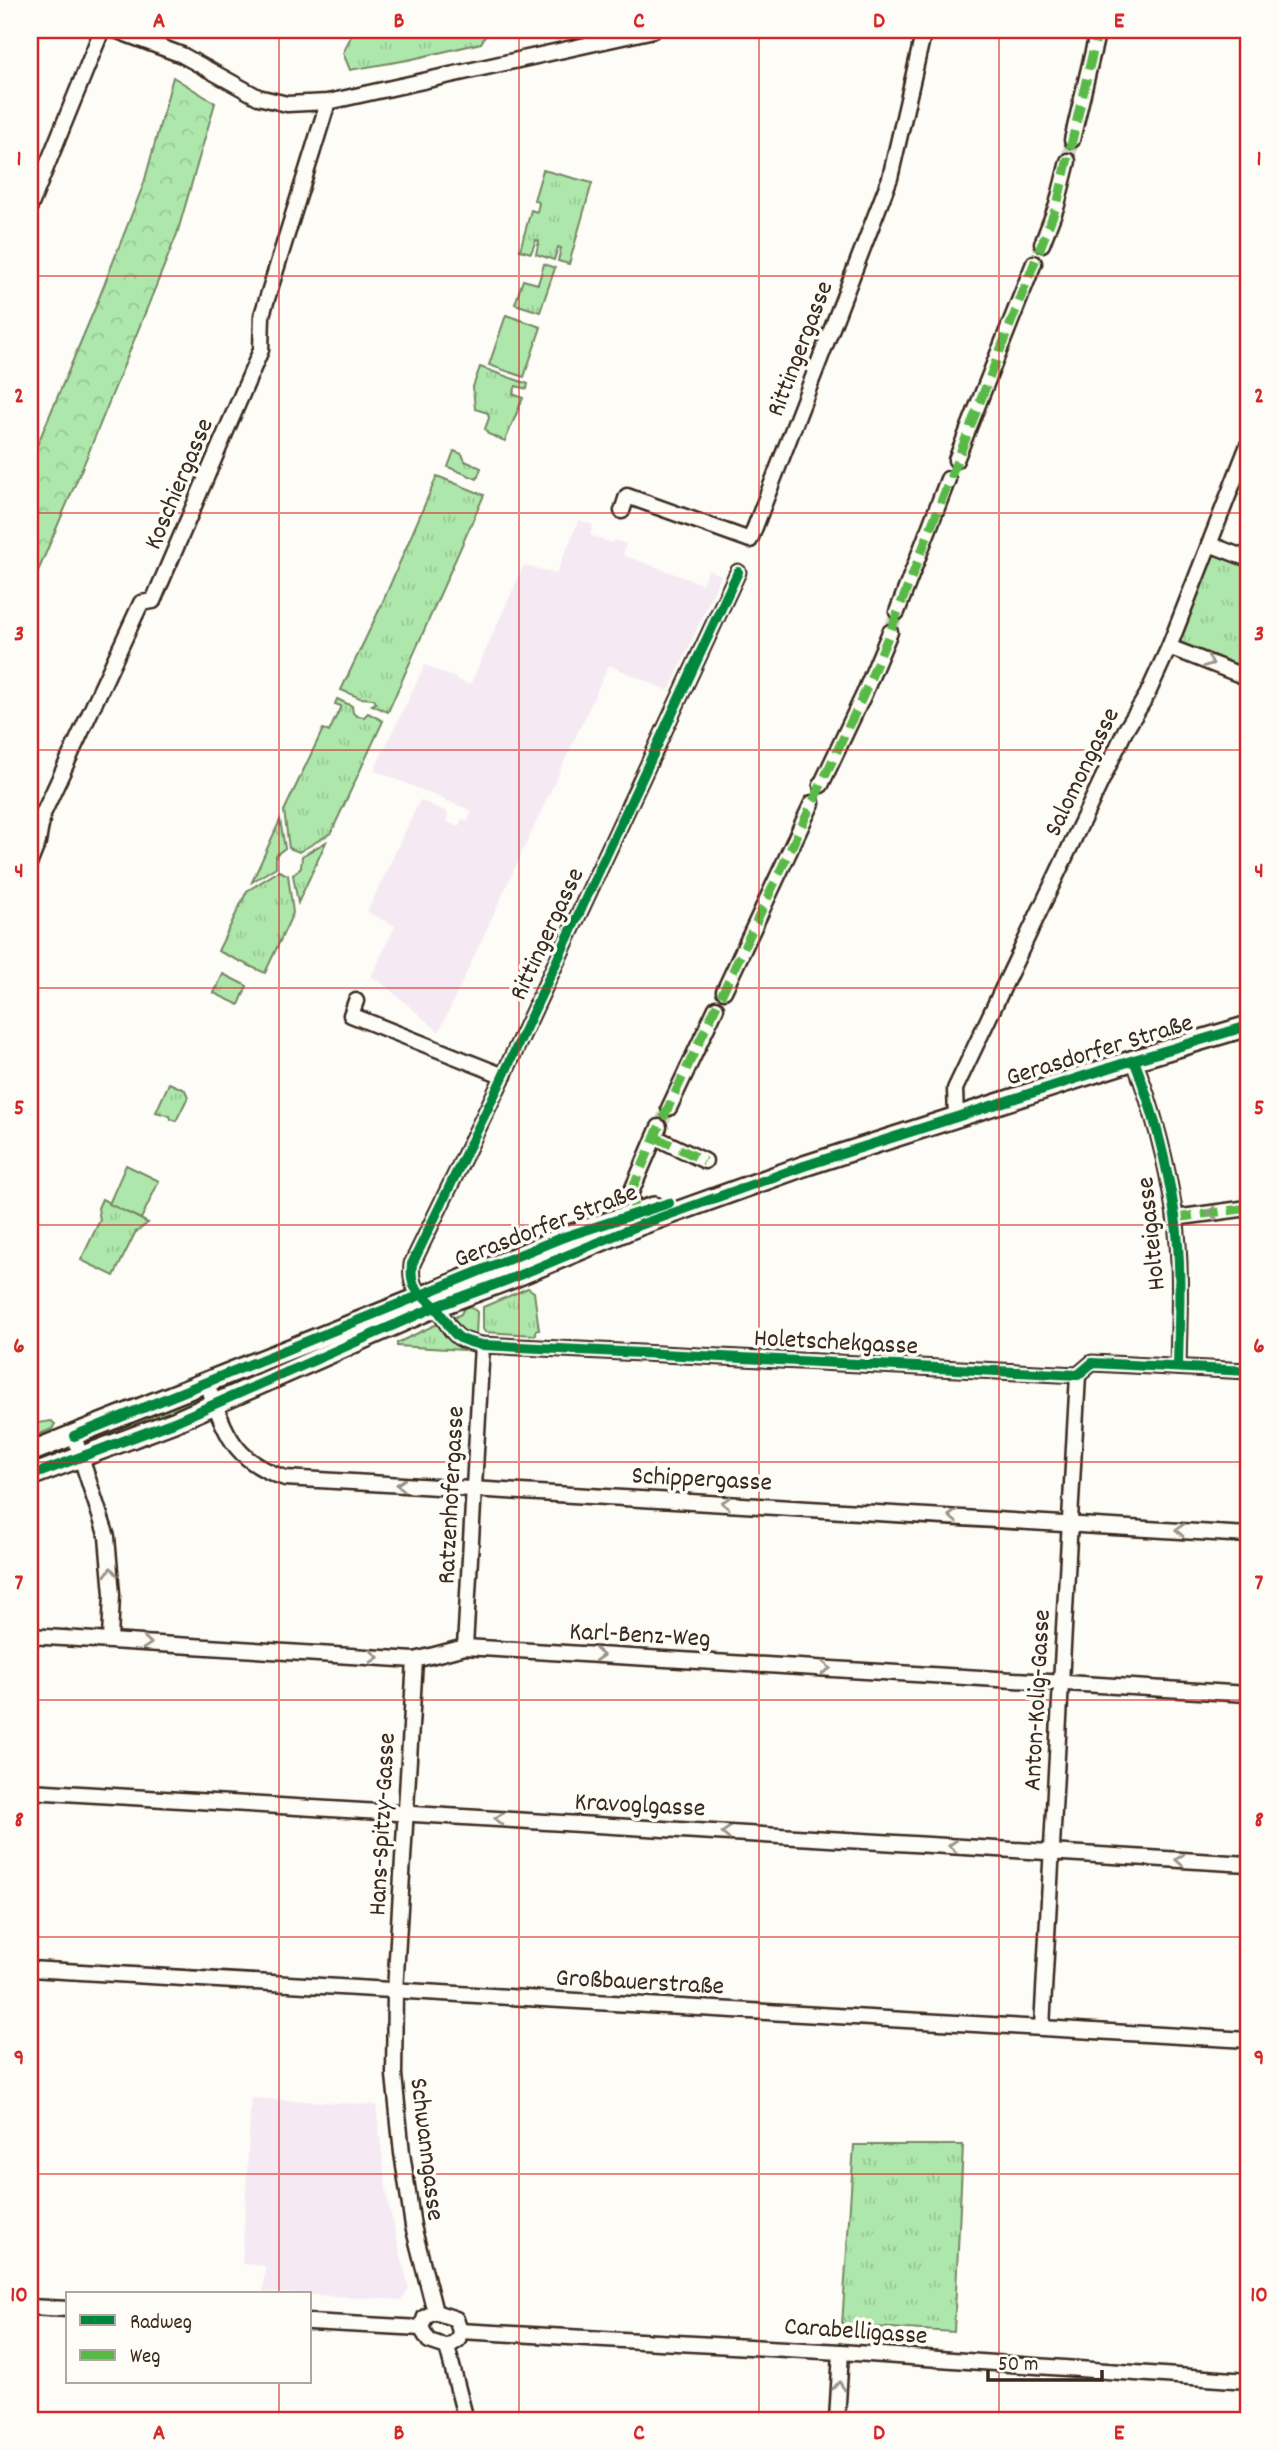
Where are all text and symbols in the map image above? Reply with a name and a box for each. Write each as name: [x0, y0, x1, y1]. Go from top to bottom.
text: A: [153, 6, 165, 39]
text: B: [394, 6, 405, 39]
text: C: [633, 6, 645, 39]
text: D: [873, 6, 885, 39]
text: E: [1114, 6, 1125, 39]
text: 1: [16, 144, 22, 177]
text: 1: [1256, 144, 1262, 177]
street label: Rittingergasse: [758, 276, 844, 423]
text: 2: [14, 381, 24, 414]
text: 2: [1254, 381, 1264, 414]
street label: Koschiergasse: [136, 413, 225, 556]
text: 3: [14, 619, 24, 652]
text: 3: [1254, 619, 1264, 652]
one-way arrow: [1202, 654, 1214, 668]
street label: Salomongasse: [1036, 702, 1130, 843]
text: 4: [14, 856, 24, 889]
text: 4: [1254, 856, 1264, 889]
street label: Rittingergasse: [501, 862, 595, 1007]
street label: Gerasdorfer Straße: [1002, 1005, 1198, 1097]
text: 5: [14, 1093, 24, 1126]
text: 5: [1254, 1093, 1264, 1126]
street label: Gerasdorfer Straße: [449, 1175, 643, 1279]
street label: Holteigasse: [1128, 1175, 1177, 1292]
one-way arrow: [1206, 1205, 1218, 1220]
street label: Holetschekgasse: [753, 1321, 919, 1366]
text: 6: [13, 1331, 25, 1364]
text: 6: [1253, 1331, 1265, 1364]
street label: Ratzenhofergasse: [429, 1405, 476, 1585]
street label: Schippergasse: [631, 1458, 773, 1503]
one-way arrow: [395, 1478, 406, 1493]
one-way arrow: [720, 1496, 731, 1511]
one-way arrow: [947, 1509, 958, 1524]
one-way arrow: [1174, 1523, 1185, 1538]
one-way arrow: [104, 1566, 119, 1577]
text: 7: [15, 1568, 24, 1601]
text: 7: [1255, 1568, 1264, 1601]
street label: Anton-Kolig-Gasse: [1015, 1608, 1062, 1792]
street label: Karl-Benz-Weg: [568, 1614, 711, 1659]
one-way arrow: [142, 1635, 153, 1650]
one-way arrow: [594, 1647, 605, 1662]
one-way arrow: [369, 1650, 380, 1665]
one-way arrow: [821, 1660, 832, 1675]
street label: Hans-Spitzy-Gasse: [360, 1732, 407, 1917]
street label: Kravoglgasse: [574, 1785, 706, 1828]
text: 8: [14, 1805, 24, 1838]
text: 8: [1254, 1805, 1264, 1838]
one-way arrow: [493, 1812, 504, 1827]
one-way arrow: [720, 1825, 731, 1840]
one-way arrow: [947, 1839, 958, 1854]
one-way arrow: [1174, 1852, 1185, 1867]
street label: Großbauerstraße: [555, 1961, 725, 2006]
text: 9: [14, 2043, 24, 2076]
text: 9: [1254, 2043, 1264, 2076]
street label: Schwanngasse: [398, 2076, 453, 2223]
text: 10: [10, 2280, 28, 2313]
text: 10: [1250, 2280, 1268, 2313]
legend: [66, 2292, 312, 2384]
text: Radweg: [130, 2309, 192, 2339]
street label: Carabelligasse: [783, 2309, 929, 2356]
scale bar: [988, 2338, 1101, 2382]
text: Weg: [130, 2343, 161, 2373]
text: 50 m: [998, 2351, 1038, 2381]
one-way arrow: [831, 2381, 846, 2392]
text: A: [153, 2418, 165, 2450]
text: B: [394, 2418, 405, 2450]
text: C: [633, 2418, 645, 2450]
text: D: [873, 2418, 885, 2450]
text: E: [1114, 2418, 1125, 2450]

